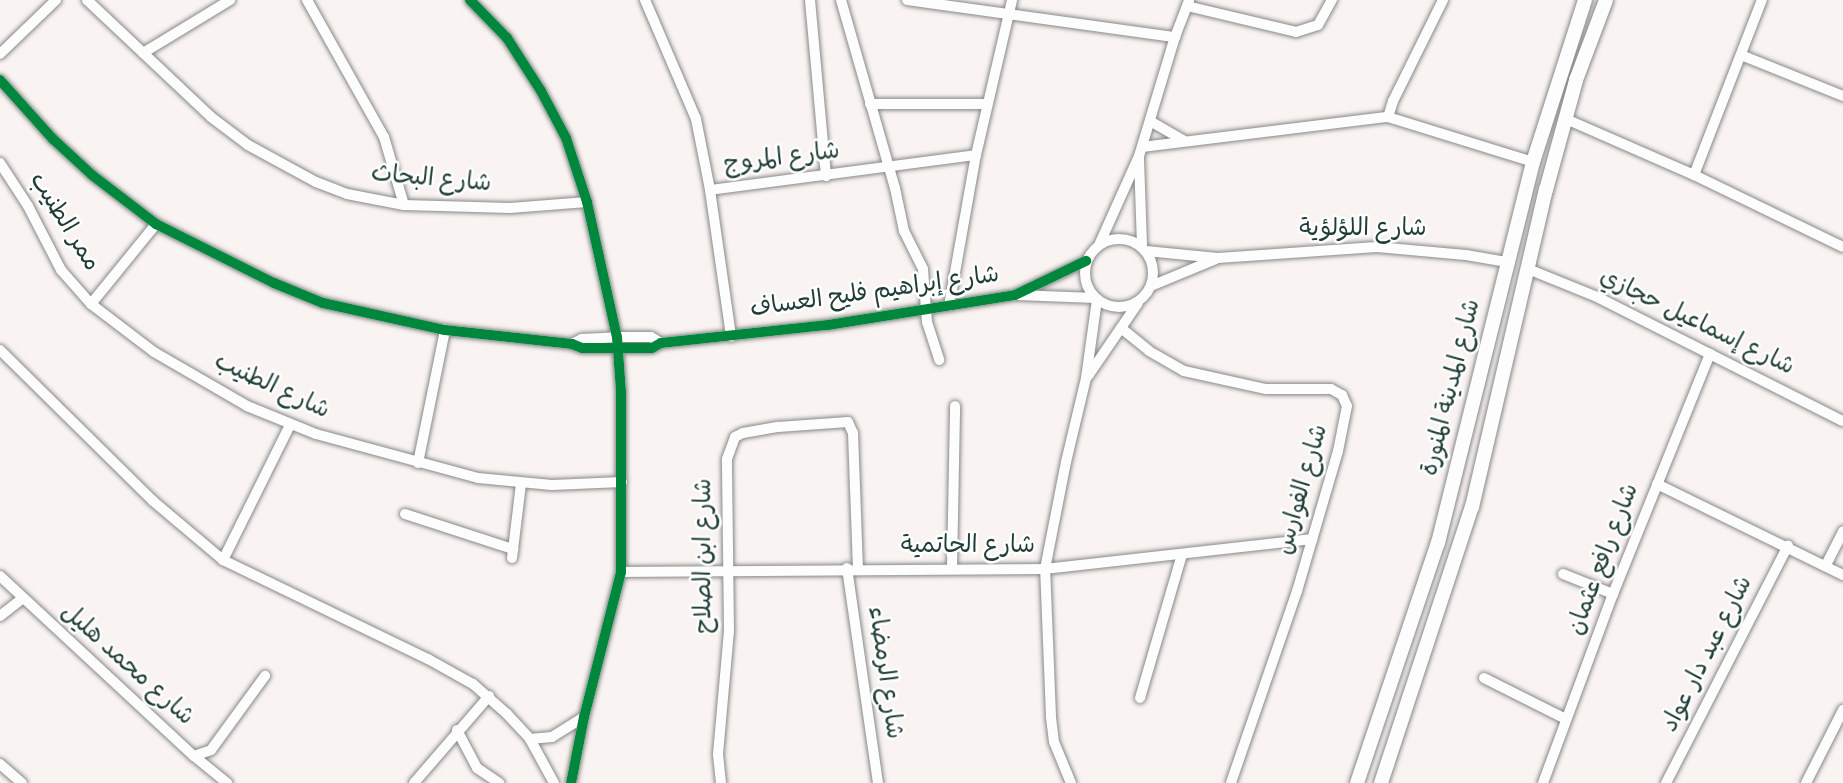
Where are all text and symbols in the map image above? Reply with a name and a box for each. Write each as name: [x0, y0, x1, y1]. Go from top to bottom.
street label: شارع المروج: [722, 139, 842, 181]
street label: شارع البحاث: [370, 161, 492, 201]
street label: ممر الطنيب: [21, 168, 105, 278]
street label: شارع اللؤلؤية: [1299, 217, 1427, 245]
street label: شارع إبراهيم فليح العساف: [749, 262, 1001, 326]
street label: شارع إسماعيل حجازي: [1594, 264, 1798, 384]
street label: شارع المدينة المنورة: [1417, 297, 1489, 479]
street label: شارع الطنيب: [209, 349, 333, 427]
street label: شارع الفوارس: [1272, 422, 1336, 558]
street label: شارع ابن الصلاح: [692, 478, 720, 634]
street label: شارع رافع عثمان: [1563, 480, 1647, 640]
street label: شارع الحاتمية: [901, 534, 1035, 562]
street label: شارع عبد دار عواد: [1657, 572, 1761, 738]
street label: شارع محمد هليل: [54, 599, 198, 733]
street label: شارع الرمضاء: [859, 605, 907, 741]

